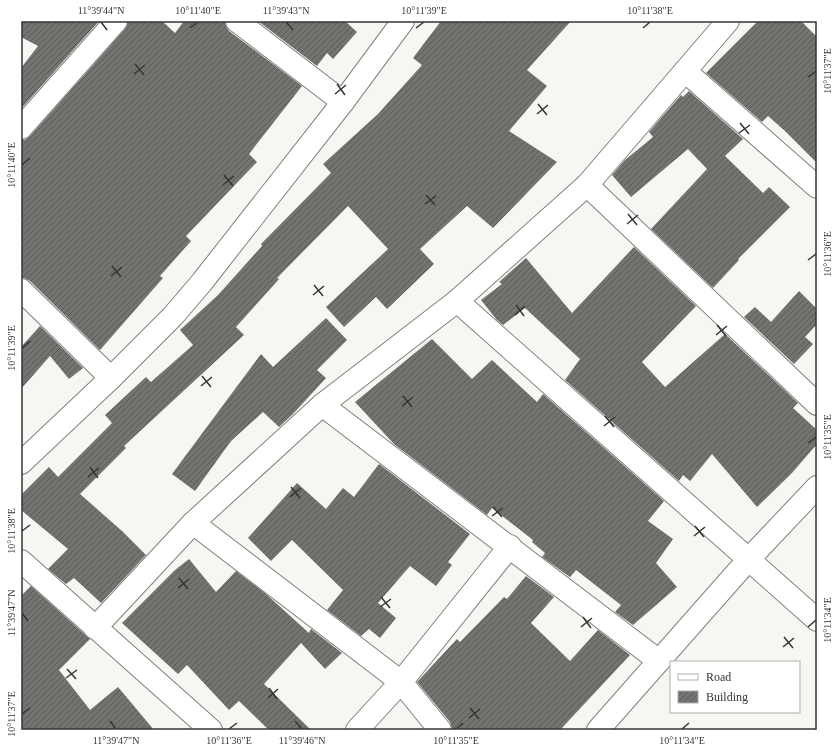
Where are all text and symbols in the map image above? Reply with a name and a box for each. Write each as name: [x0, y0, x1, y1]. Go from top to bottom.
text: 11°39'44"N: [78, 5, 124, 16]
text: 10°11'40"E: [175, 5, 221, 16]
text: 11°39'43"N: [263, 5, 309, 16]
text: 10°11'39"E: [401, 5, 447, 16]
text: 10°11'38"E: [627, 5, 673, 16]
text: 10°11'37"E: [822, 48, 833, 94]
text: 10°11'40"E: [6, 142, 17, 188]
text: 10°11'36"E: [822, 231, 833, 277]
text: 10°11'39"E: [6, 325, 17, 371]
text: 10°11'35"E: [822, 414, 833, 460]
text: 10°11'38"E: [6, 508, 17, 554]
text: 11°39'47"N: [6, 590, 17, 636]
text: 10°11'34"E: [822, 597, 833, 643]
legend: [670, 661, 800, 713]
text: Road: [706, 670, 731, 684]
text: Building: [706, 690, 748, 704]
text: 10°11'37"E: [6, 691, 17, 737]
text: 11°39'47"N: [93, 735, 139, 746]
text: 10°11'36"E: [206, 735, 252, 746]
text: 11°39'46"N: [279, 735, 325, 746]
text: 10°11'35"E: [433, 735, 479, 746]
text: 10°11'34"E: [659, 735, 705, 746]

